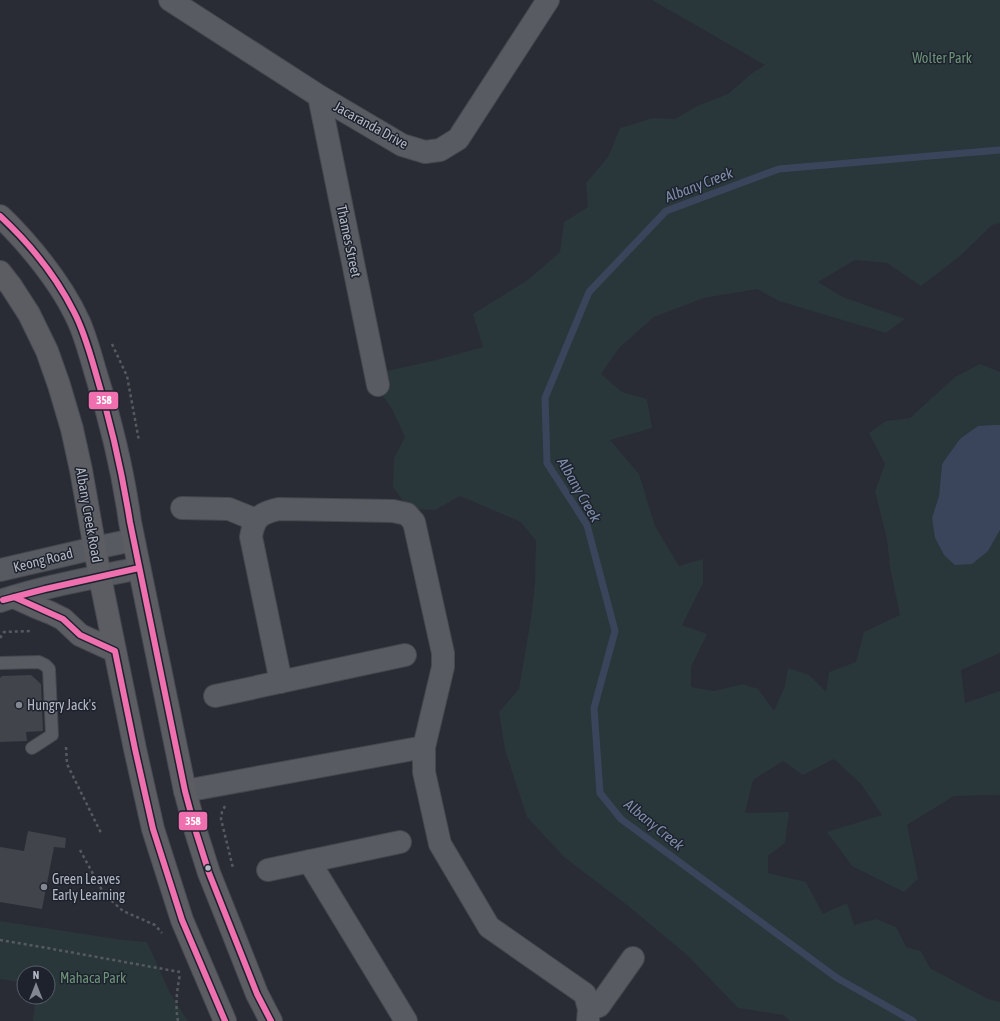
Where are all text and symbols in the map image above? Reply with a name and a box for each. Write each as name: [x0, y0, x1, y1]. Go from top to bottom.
park label: Wolter Park: [912, 50, 972, 66]
street label: Jacaranda Drive: [331, 98, 411, 152]
water label: Albany Creek: [661, 164, 736, 206]
street label: Thames Street: [334, 204, 364, 278]
line badge: 358: [88, 391, 119, 410]
text: 358: [96, 394, 112, 406]
water label: Albany Creek: [554, 454, 605, 525]
street label: Albany Creek Road: [73, 466, 105, 564]
street label: Keong Road: [12, 545, 74, 575]
place label: Hungry Jack's: [27, 697, 96, 713]
marker: Hungry Jack's: [14, 700, 24, 710]
water label: Albany Creek: [620, 795, 688, 854]
line badge: 358: [178, 811, 208, 831]
text: 358: [185, 815, 201, 827]
unlabelled marker: [203, 863, 213, 873]
place label: Green Leaves Early Learning: [52, 871, 125, 903]
marker: Green Leaves Early Learning: [39, 882, 49, 892]
north arrow: [16, 965, 56, 1005]
text: N: [33, 969, 39, 981]
park label: Mahaca Park: [60, 970, 126, 986]

